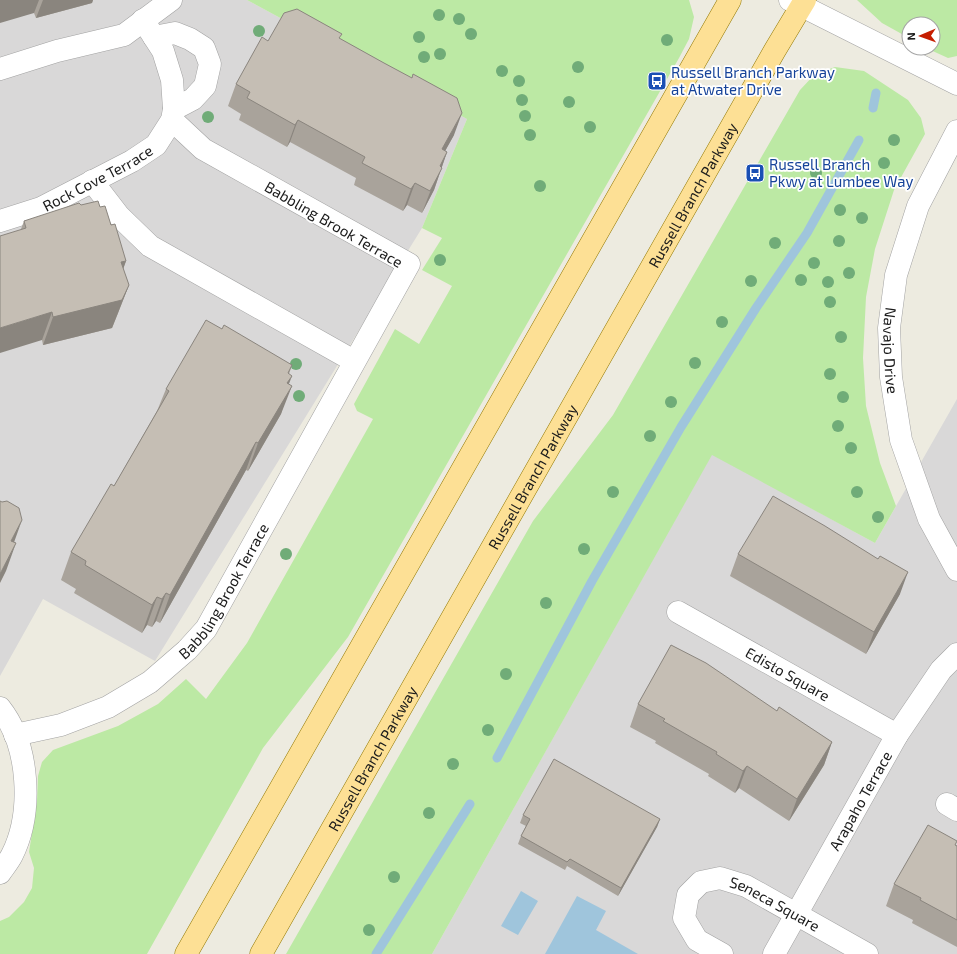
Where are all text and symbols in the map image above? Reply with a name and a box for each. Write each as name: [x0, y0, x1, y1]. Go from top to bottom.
north arrow: [901, 16, 941, 56]
text: N: [904, 32, 917, 41]
place label: Russell Branch Parkway at Atwater Drive: [671, 63, 835, 98]
bus stop icon: Russell Branch Parkway at Atwater Drive: [646, 70, 668, 92]
street label: Russell Branch Parkway: [644, 119, 741, 271]
street label: Rock Cove Terrace: [39, 141, 156, 215]
place label: Russell Branch Pkwy at Lumbee Way: [769, 155, 914, 190]
bus stop icon: Russell Branch Pkwy at Lumbee Way: [744, 162, 766, 184]
street label: Babbling Brook Terrace: [262, 177, 406, 271]
street label: Navajo Drive: [880, 306, 903, 395]
street label: Russell Branch Parkway: [484, 401, 581, 552]
street label: Babbling Brook Terrace: [175, 520, 272, 662]
street label: Edisto Square: [743, 643, 833, 704]
street label: Russell Branch Parkway: [324, 683, 421, 834]
street label: Arapaho Terrace: [825, 748, 895, 854]
street label: Seneca Square: [728, 873, 823, 935]

